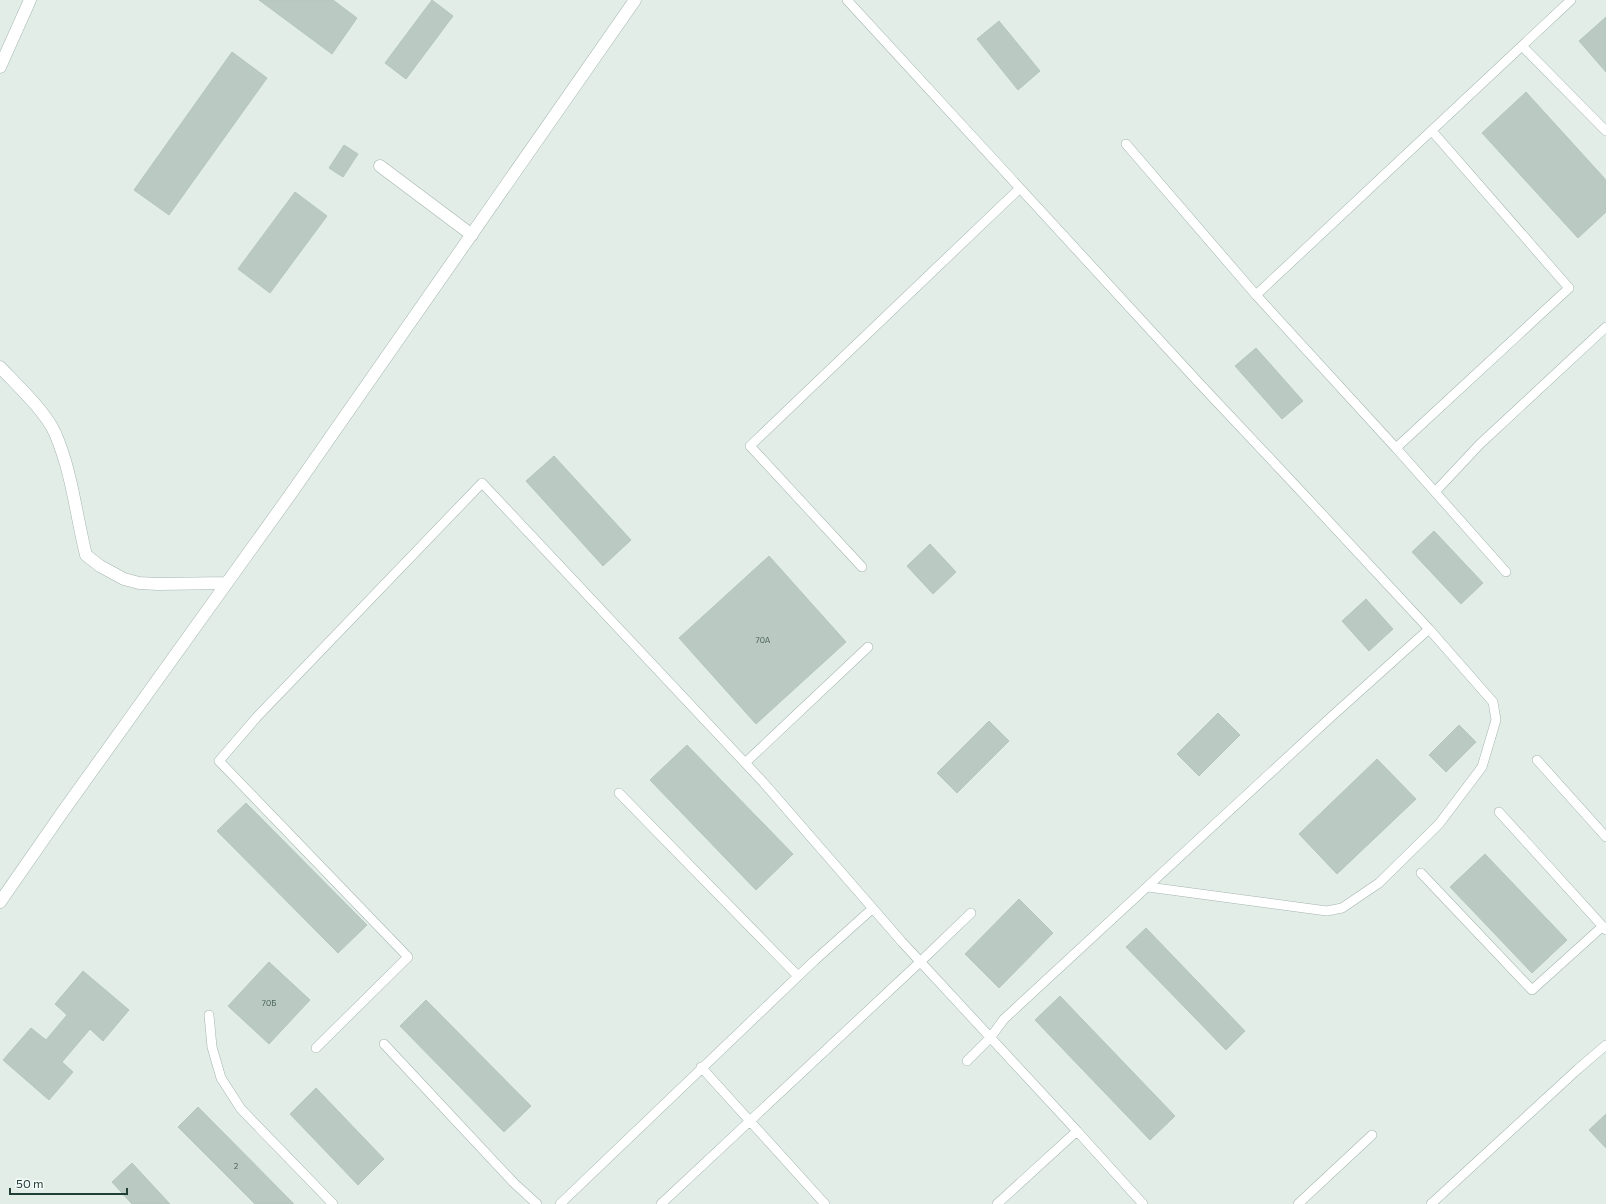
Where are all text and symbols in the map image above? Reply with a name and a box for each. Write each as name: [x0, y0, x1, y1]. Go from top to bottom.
house number: 70А: [756, 635, 771, 645]
house number: 70Б: [262, 998, 276, 1008]
house number: 2: [234, 1161, 239, 1171]
scale bar: [10, 1170, 127, 1196]
text: 50 m: [16, 1176, 44, 1190]

